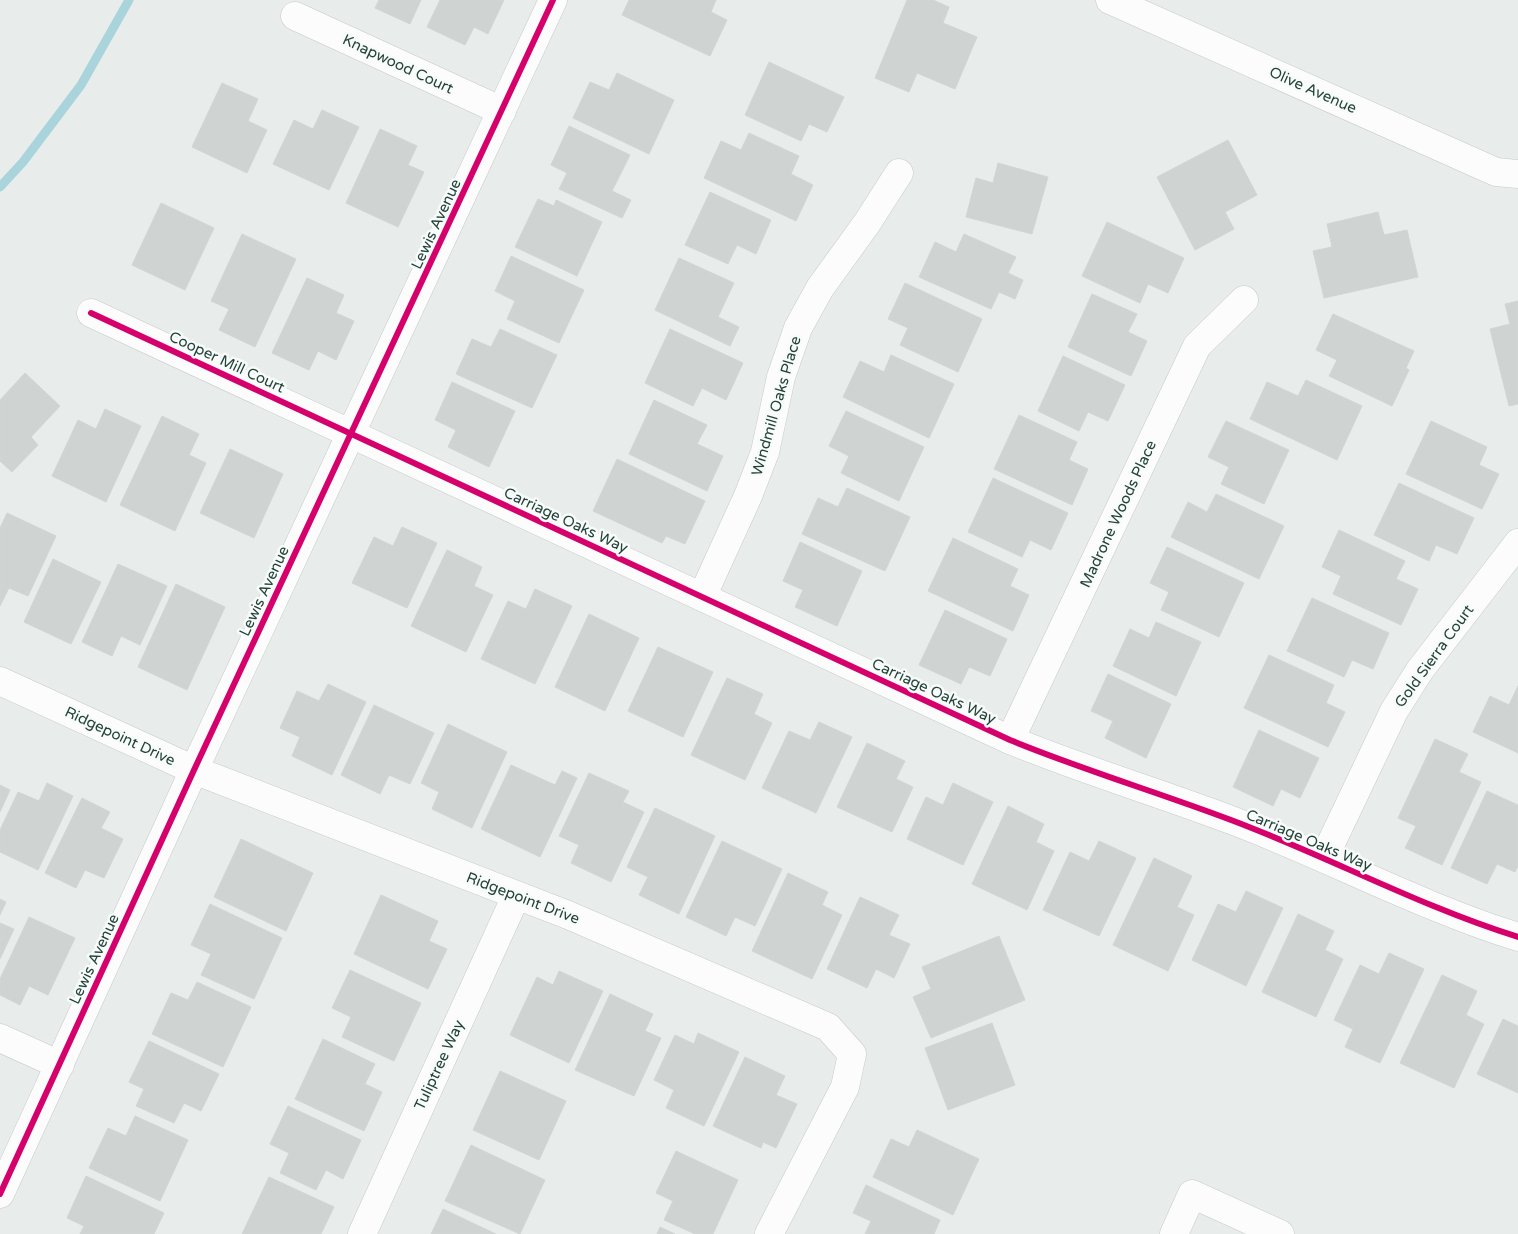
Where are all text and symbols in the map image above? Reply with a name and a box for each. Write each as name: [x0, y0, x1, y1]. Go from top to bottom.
street label: Knapwood Court: [340, 30, 457, 98]
street label: Olive Avenue: [1267, 63, 1359, 117]
street label: Lewis Avenue: [407, 176, 465, 272]
street label: Cooper Mill Court: [166, 327, 288, 397]
street label: Windmill Oaks Place: [747, 334, 805, 478]
street label: Madrone Woods Place: [1076, 437, 1160, 591]
street label: Carriage Oaks Way: [501, 483, 631, 557]
street label: Lewis Avenue: [235, 543, 293, 639]
street label: Gold Sierra Court: [1391, 601, 1477, 711]
street label: Carriage Oaks Way: [869, 654, 999, 728]
street label: Ridgepoint Drive: [62, 703, 178, 769]
street label: Carriage Oaks Way: [1243, 805, 1375, 875]
street label: Ridgepoint Drive: [464, 868, 582, 928]
street label: Lewis Avenue: [65, 911, 123, 1007]
street label: Tuliptree Way: [410, 1017, 468, 1113]

